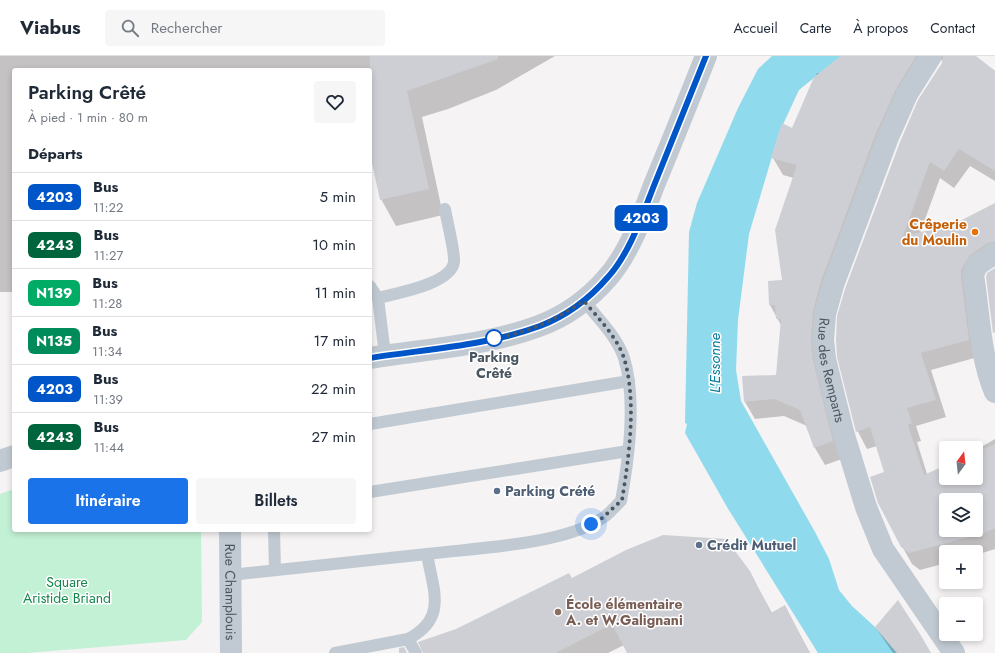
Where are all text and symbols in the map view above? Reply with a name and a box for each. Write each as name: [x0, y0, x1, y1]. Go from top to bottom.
search box: [105, 10, 385, 46]
text: Viabus: [20, 14, 81, 41]
icon: search: [119, 17, 141, 39]
text: Rechercher: [151, 17, 223, 39]
text: Accueil: [734, 18, 778, 38]
text: Carte: [800, 18, 831, 38]
text: À propos: [853, 18, 908, 38]
text: Contact: [930, 18, 975, 38]
text: Parking Crêté: [28, 79, 146, 106]
button: heart: [314, 81, 356, 123]
text: À pied · 1 min · 80 m: [28, 108, 148, 127]
text: Départs: [28, 143, 83, 165]
text: Bus: [93, 176, 118, 198]
text: 5 min: [320, 186, 356, 208]
text: 4203: [36, 187, 73, 207]
text: 11:22: [93, 198, 123, 217]
line badge: 4203: [613, 205, 669, 231]
text: 4203: [623, 208, 659, 228]
place label: Crêperie du Moulin: [902, 214, 967, 250]
text: Bus: [93, 224, 119, 246]
marker: Crêperie du Moulin: [970, 227, 980, 237]
text: 10 min: [312, 234, 356, 256]
text: 4243: [36, 235, 73, 255]
text: 11:27: [93, 246, 123, 265]
text: Bus: [92, 272, 118, 294]
text: 11 min: [315, 282, 356, 304]
text: N139: [36, 283, 72, 303]
text: 11:28: [92, 294, 122, 313]
street label: Rue des Remparts: [813, 317, 850, 425]
text: Bus: [92, 320, 117, 342]
marker: Parking Crêté: [485, 329, 503, 347]
text: 17 min: [313, 330, 356, 352]
text: N135: [36, 331, 72, 351]
water label: L'Essonne: [704, 333, 726, 393]
text: 11:34: [92, 342, 122, 361]
place label: Parking Crêté: [469, 347, 519, 383]
text: Bus: [93, 368, 118, 390]
text: 22 min: [311, 378, 356, 400]
text: 4203: [36, 379, 73, 399]
text: 11:39: [93, 390, 123, 409]
text: Bus: [93, 416, 119, 438]
text: 27 min: [312, 426, 356, 448]
text: 4243: [36, 427, 73, 447]
text: 11:44: [93, 438, 124, 457]
north arrow: [939, 441, 983, 485]
map controls: [939, 441, 983, 641]
button: Itinéraire: [28, 478, 188, 524]
button: Billets: [196, 478, 356, 524]
place label: Parking Crété: [505, 481, 595, 501]
marker: Parking Crété: [492, 486, 502, 496]
button: layers: [939, 493, 983, 537]
your location: [581, 514, 601, 534]
place label: Crédit Mutuel: [707, 535, 796, 555]
marker: Crédit Mutuel: [694, 540, 704, 550]
street label: Rue Champlouis: [220, 544, 241, 641]
button: +: [939, 545, 983, 589]
park label: Square Aristide Briand: [23, 572, 111, 608]
place label: École élémentaire A. et W.Galignani: [565, 594, 683, 630]
button: −: [939, 597, 983, 641]
marker: École élémentaire A. et W.Galignani: [553, 607, 563, 617]

